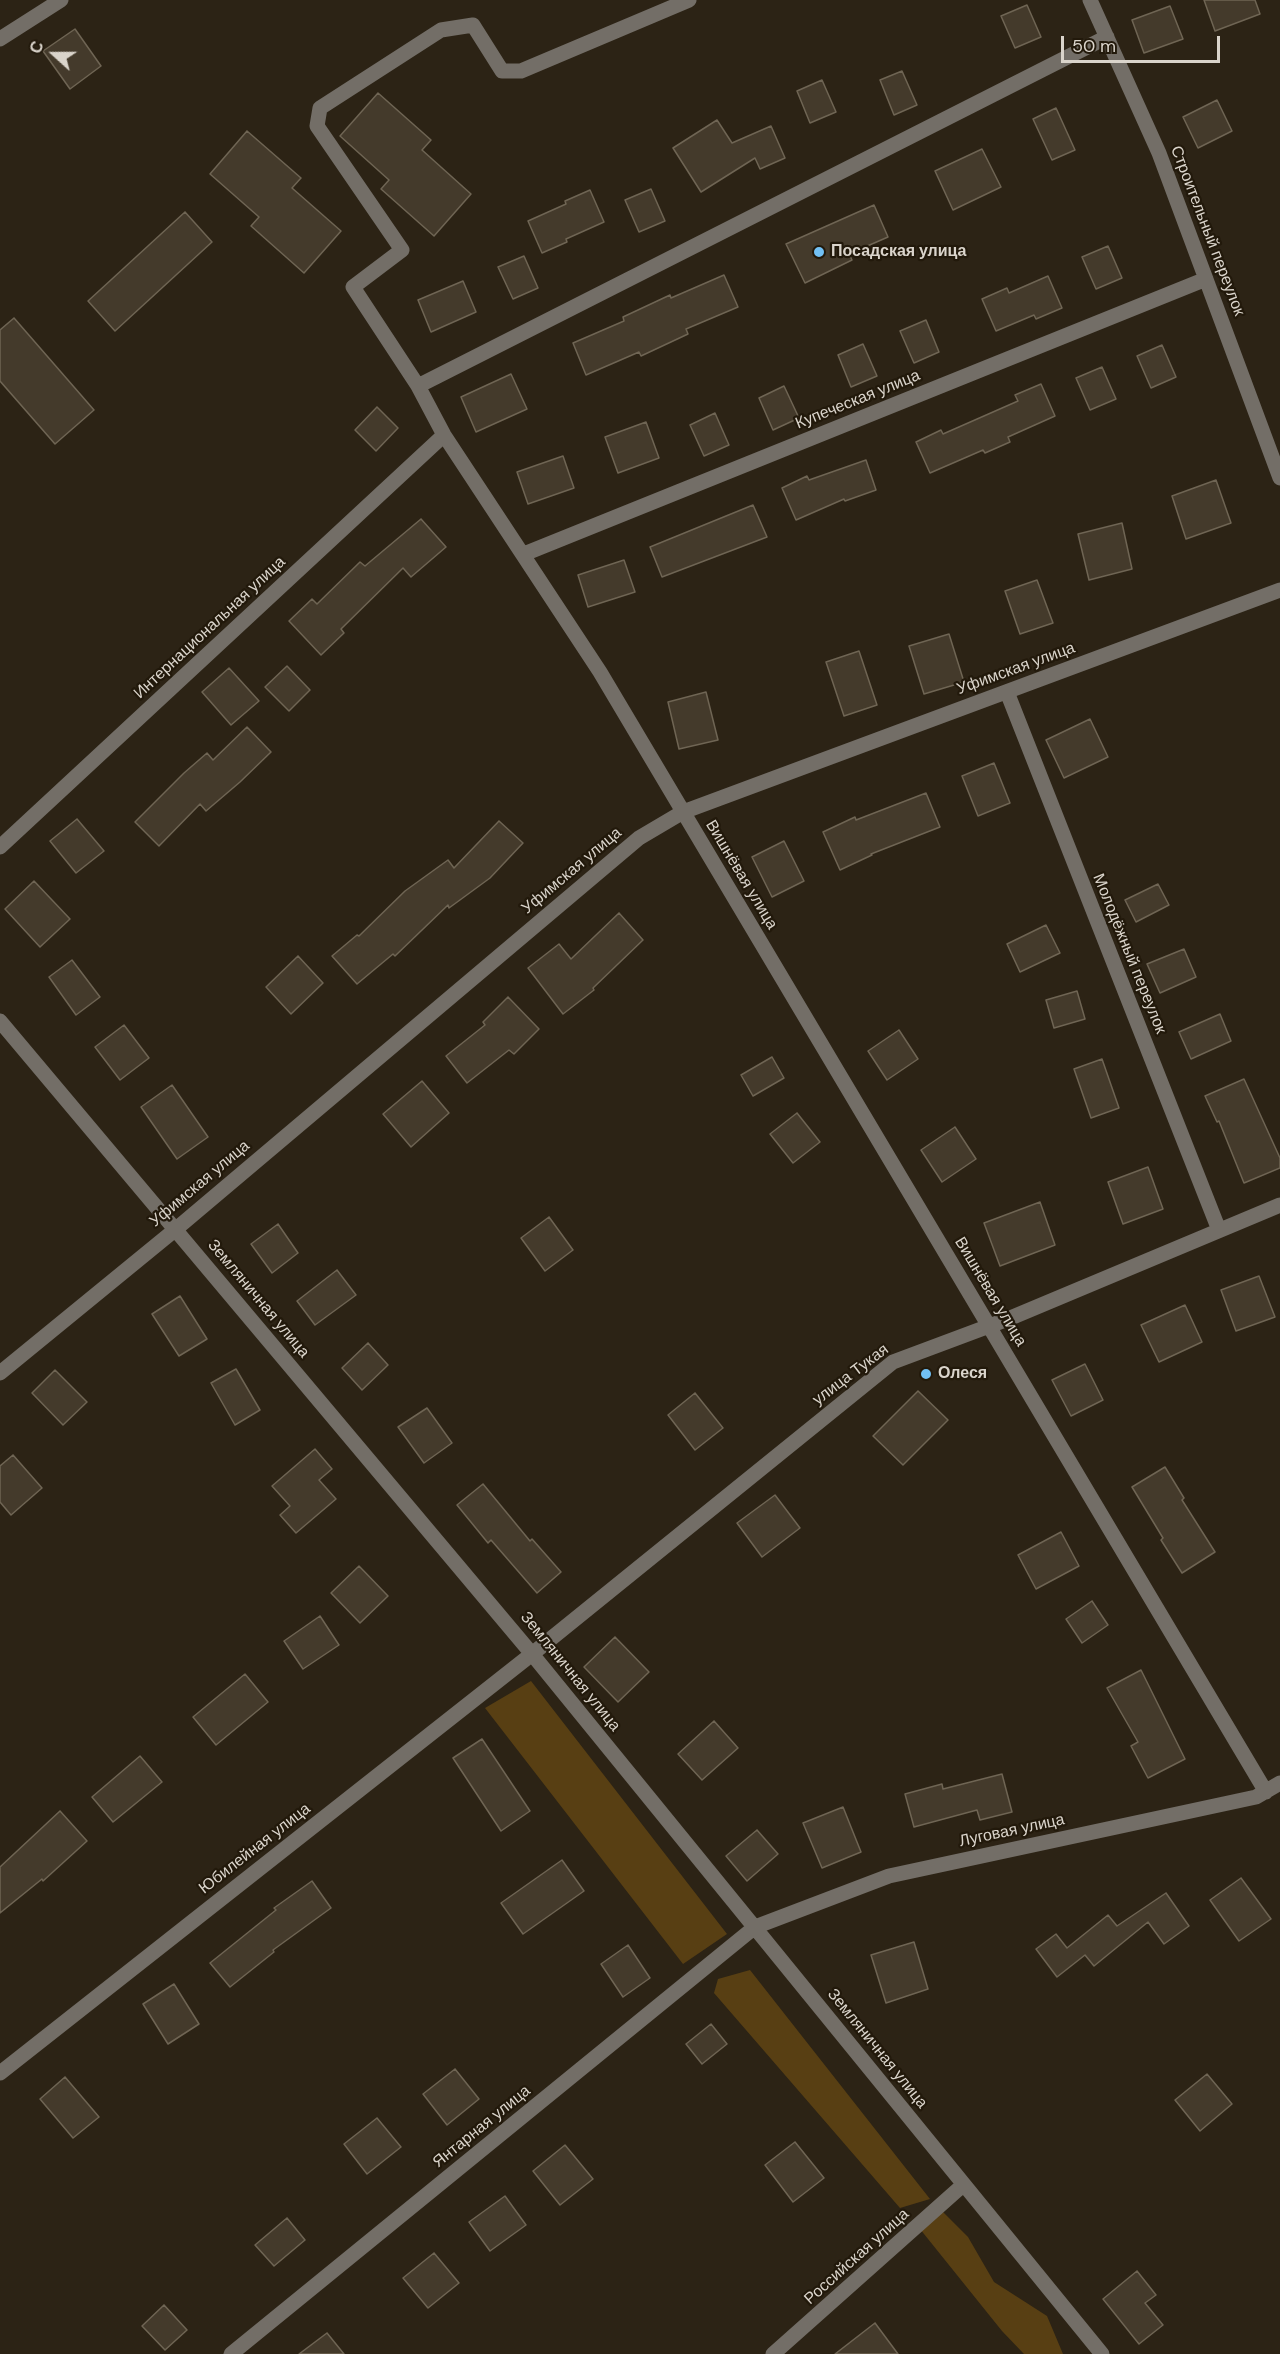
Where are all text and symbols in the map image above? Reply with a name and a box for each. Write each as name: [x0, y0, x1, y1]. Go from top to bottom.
north arrow: [24, 24, 84, 84]
scale bar: [1064, 24, 1223, 62]
text: 50 m: [1072, 34, 1116, 58]
text: С: [25, 38, 49, 57]
street label: Строительный переулок: [1166, 143, 1248, 319]
place label: Посадская улица: [831, 242, 967, 262]
marker: Посадская улица: [812, 245, 826, 259]
street label: Купеческая улица: [793, 366, 923, 434]
street label: Интернациональная улица: [130, 553, 290, 703]
street label: Уфимская улица: [954, 639, 1078, 699]
street label: Вишнёвая улица: [701, 817, 781, 933]
street label: Уфимская улица: [518, 824, 626, 918]
street label: Молодёжный переулок: [1088, 871, 1170, 1037]
street label: Уфимская улица: [146, 1137, 254, 1231]
street label: Вишнёвая улица: [950, 1234, 1030, 1350]
street label: Земляничная улица: [203, 1236, 313, 1362]
street label: улица Тукая: [809, 1340, 893, 1410]
place label: Олеся: [938, 1364, 987, 1384]
marker: Олеся: [919, 1367, 933, 1381]
street label: Земляничная улица: [516, 1608, 624, 1736]
street label: Юбилейная улица: [195, 1800, 315, 1898]
street label: Луговая улица: [958, 1810, 1066, 1852]
street label: Земляничная улица: [823, 1985, 931, 2113]
street label: Янтарная улица: [429, 2082, 535, 2172]
street label: Российская улица: [801, 2205, 913, 2309]

